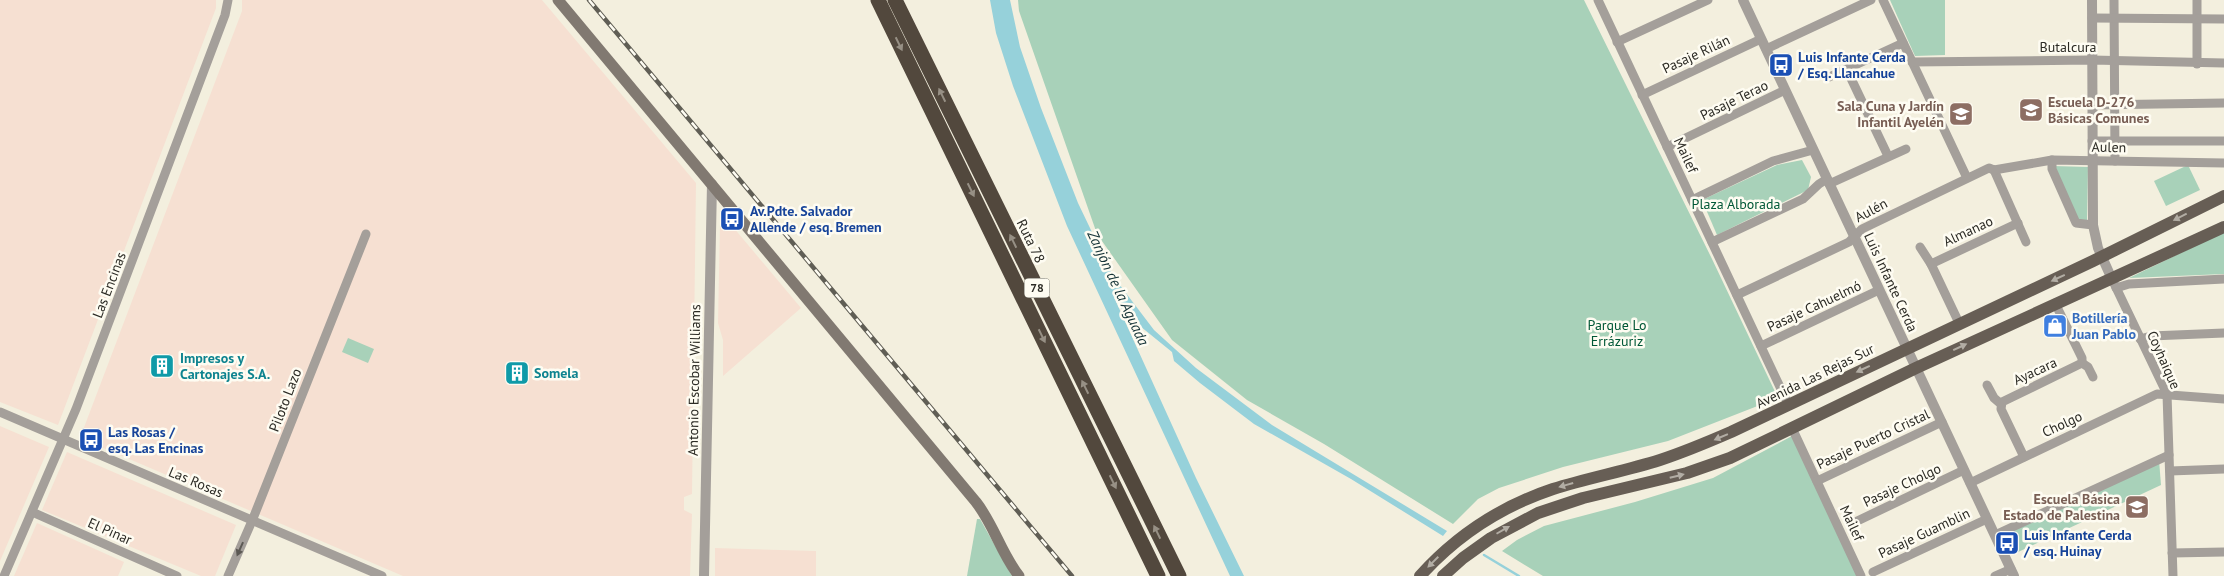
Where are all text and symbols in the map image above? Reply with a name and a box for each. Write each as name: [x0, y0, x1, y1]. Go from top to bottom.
street label: Pasaje Rilán: [1659, 31, 1733, 77]
one-way arrow: [895, 37, 903, 51]
street label: Butalcura: [2039, 38, 2097, 56]
place label: Luis Infante Cerda / Esq. Llancahue: [1797, 48, 1906, 82]
bus stop icon: Luis Infante Cerda / Esq. Llancahue: [1768, 52, 1794, 78]
street label: Pasaje Terao: [1697, 76, 1771, 124]
one-way arrow: [938, 88, 946, 102]
place label: Escuela D-276 Básicas Comunes: [2048, 93, 2150, 127]
place label: Sala Cuna y Jardín Infantil Ayelén: [1837, 97, 1944, 131]
school or university icon: Escuela D-276 Básicas Comunes: [2018, 97, 2044, 123]
school or university icon: Sala Cuna y Jardín Infantil Ayelén: [1948, 101, 1974, 127]
street label: Mailef: [1670, 134, 1702, 176]
street label: Aulen: [2092, 138, 2126, 156]
one-way arrow: [967, 183, 975, 197]
street label: Aulén: [1851, 194, 1891, 226]
park label: Plaza Alborada: [1692, 195, 1780, 213]
place label: Av.Pdte. Salvador Allende / esq. Bremen: [750, 202, 882, 236]
bus stop icon: Av.Pdte. Salvador Allende / esq. Bremen: [719, 206, 745, 232]
street label: Almanao: [1940, 212, 1996, 250]
one-way arrow: [2173, 213, 2187, 221]
street label: Ruta 78: [1013, 216, 1049, 266]
water label: Zanjón de la Aguada: [1083, 226, 1154, 349]
street label: Luis Infante Cerda: [1860, 229, 1922, 335]
one-way arrow: [1009, 234, 1017, 248]
street label: Las Encinas: [88, 249, 130, 321]
one-way arrow: [2051, 275, 2065, 283]
street label: Pasaje Cahuelmó: [1764, 276, 1864, 336]
road number: 78: [1024, 278, 1050, 298]
street label: Antonio Escobar Williams: [684, 304, 704, 456]
place label: Botillería Juan Pablo: [2071, 309, 2136, 343]
shop icon: Botillería Juan Pablo: [2042, 313, 2068, 339]
park label: Parque Lo Errázuriz: [1588, 316, 1646, 350]
street label: Coyhaique: [2143, 328, 2185, 392]
one-way arrow: [1038, 329, 1046, 343]
street label: Avenida Las Rejas Sur: [1753, 339, 1877, 412]
one-way arrow: [1953, 343, 1967, 351]
place label: Impresos y Cartonajes S.A.: [180, 349, 270, 383]
building icon: Impresos y Cartonajes S.A.: [149, 353, 175, 379]
street label: Ayacara: [2010, 353, 2060, 389]
building icon: Somela: [504, 360, 530, 386]
place label: Somela: [534, 364, 578, 382]
street label: Piloto Lazo: [265, 366, 305, 434]
one-way arrow: [1856, 366, 1870, 374]
one-way arrow: [1081, 379, 1089, 394]
street label: Pasaje Puerto Cristal: [1814, 405, 1932, 473]
street label: Cholgo: [2039, 407, 2085, 441]
place label: Las Rosas / esq. Las Encinas: [108, 423, 203, 457]
bus stop icon: Las Rosas / esq. Las Encinas: [78, 427, 104, 453]
one-way arrow: [1714, 433, 1728, 441]
street label: Pasaje Cholgo: [1860, 459, 1944, 511]
street label: Las Rosas: [166, 462, 226, 502]
one-way arrow: [1670, 472, 1685, 480]
one-way arrow: [1109, 475, 1117, 489]
one-way arrow: [1559, 482, 1574, 490]
place label: Escuela Básica Estado de Palestina: [2003, 490, 2120, 524]
school or university icon: Escuela Básica Estado de Palestina: [2124, 494, 2150, 520]
street label: Mailef: [1836, 502, 1868, 544]
street label: Pasaje Guamblin: [1875, 504, 1973, 562]
street label: El Pinar: [85, 513, 135, 549]
one-way arrow: [1153, 525, 1161, 539]
one-way arrow: [1496, 526, 1510, 535]
place label: Luis Infante Cerda / esq. Huinay: [2023, 526, 2132, 560]
bus stop icon: Luis Infante Cerda / esq. Huinay: [1994, 530, 2020, 556]
one-way arrow: [235, 542, 243, 556]
one-way arrow: [1428, 556, 1440, 568]

